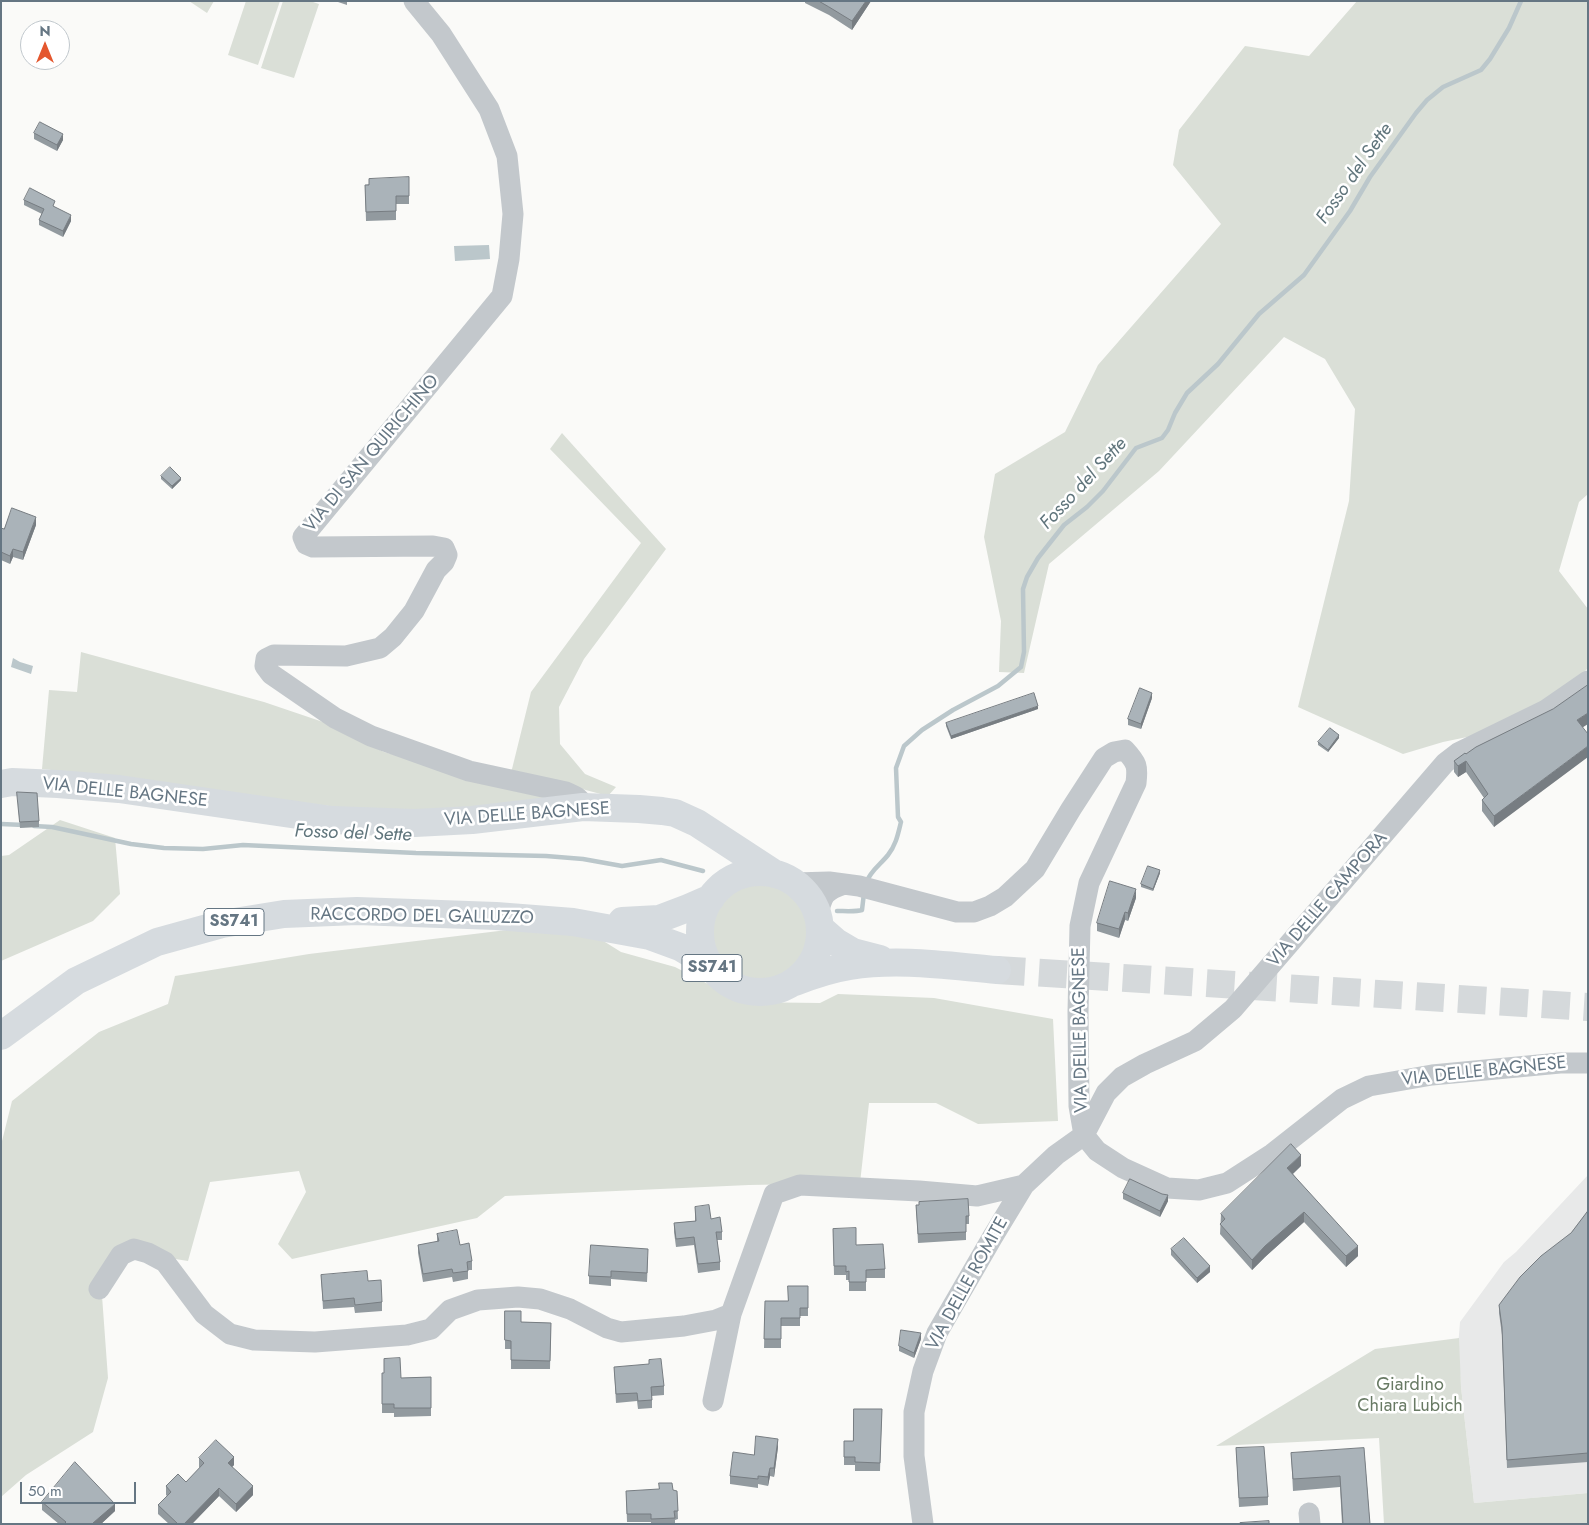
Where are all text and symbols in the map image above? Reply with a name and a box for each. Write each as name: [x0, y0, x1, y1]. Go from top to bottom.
north arrow: [20, 20, 70, 70]
text: N: [39, 21, 51, 41]
water label: Fosso del Sette: [1312, 119, 1398, 229]
street label: VIA DI SAN QUIRICHINO: [300, 371, 444, 537]
water label: Fosso del Sette: [1036, 433, 1132, 535]
street label: VIA DELLE BAGNESE: [41, 774, 209, 812]
street label: VIA DELLE BAGNESE: [444, 798, 610, 832]
water label: Fosso del Sette: [294, 821, 412, 847]
street label: VIA DELLE CAMPORA: [1264, 828, 1392, 972]
street label: RACCORDO DEL GALLUZZO: [310, 904, 534, 930]
road number: SS741: [204, 909, 264, 936]
street label: VIA DELLE BAGNESE: [1069, 947, 1093, 1113]
road number: SS741: [682, 954, 742, 981]
street label: VIA DELLE BAGNESE: [1400, 1053, 1568, 1091]
street label: VIA DELLE ROMITE: [922, 1214, 1014, 1354]
park label: Giardino Chiara Lubich: [1357, 1375, 1463, 1418]
scale bar: [22, 1472, 139, 1504]
text: 50 m: [28, 1480, 62, 1502]

